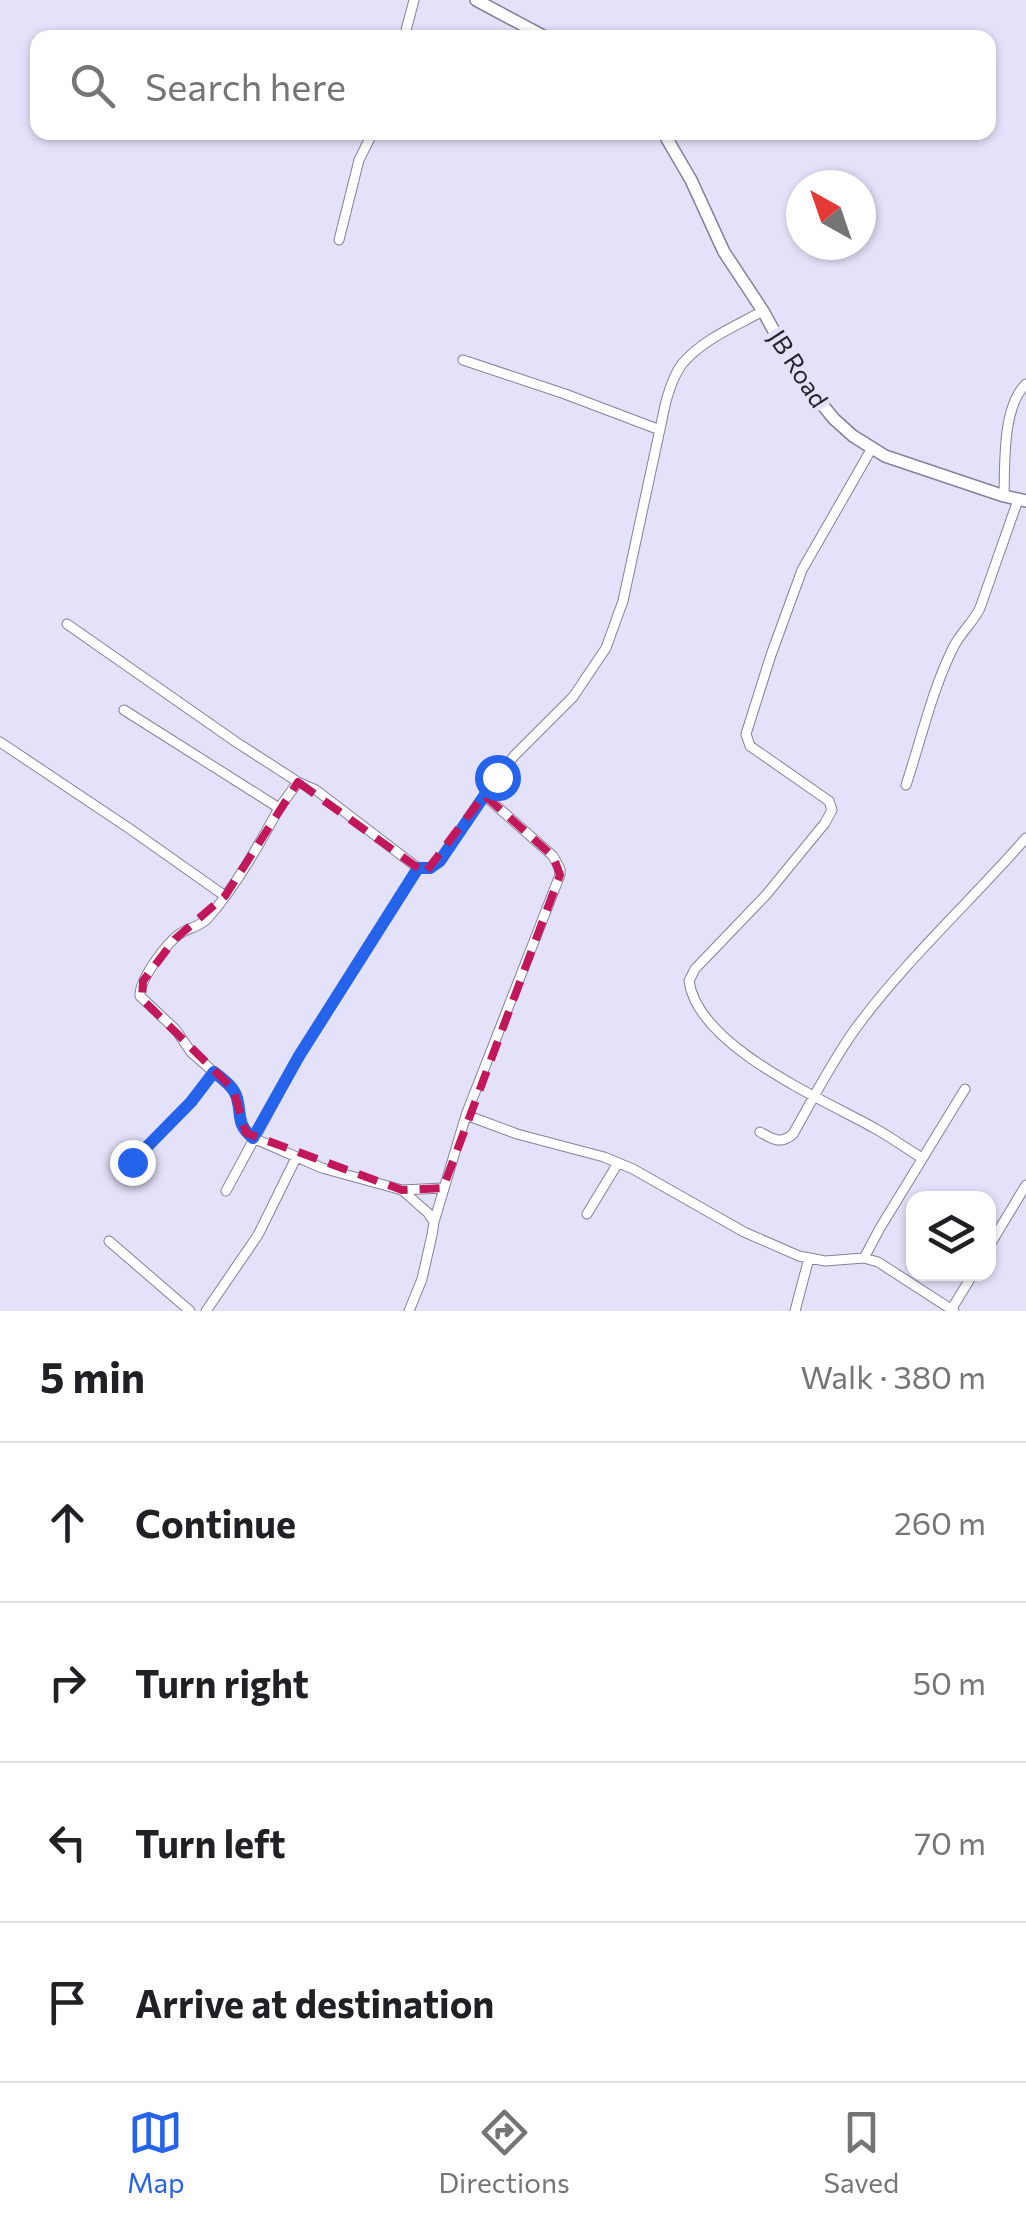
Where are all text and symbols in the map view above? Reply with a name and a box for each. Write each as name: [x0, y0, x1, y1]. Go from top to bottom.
search box: [30, 30, 996, 140]
icon: search: [65, 58, 120, 113]
text: Search here: [145, 62, 346, 109]
north arrow: [786, 170, 876, 260]
street label: JB Road: [763, 324, 835, 412]
route start: [475, 755, 521, 801]
route end: [110, 1140, 156, 1186]
map controls: [906, 1191, 996, 1281]
button: layers: [906, 1191, 996, 1281]
text: 5 min: [40, 1350, 145, 1402]
text: Walk · 380 m: [800, 1356, 986, 1396]
icon: ahead: [40, 1495, 95, 1550]
text: Continue: [135, 1499, 296, 1546]
text: 260 m: [894, 1502, 986, 1542]
icon: right: [40, 1655, 95, 1710]
text: Turn right: [135, 1659, 309, 1706]
text: 50 m: [913, 1662, 986, 1702]
icon: left: [40, 1815, 95, 1870]
text: Turn left: [135, 1819, 286, 1866]
text: 70 m: [914, 1822, 986, 1862]
icon: arrive: [40, 1975, 95, 2030]
text: Arrive at destination: [135, 1979, 494, 2026]
tab: Map: [127, 2105, 185, 2199]
tab: Directions: [438, 2105, 570, 2199]
tab: Saved: [824, 2105, 899, 2199]

